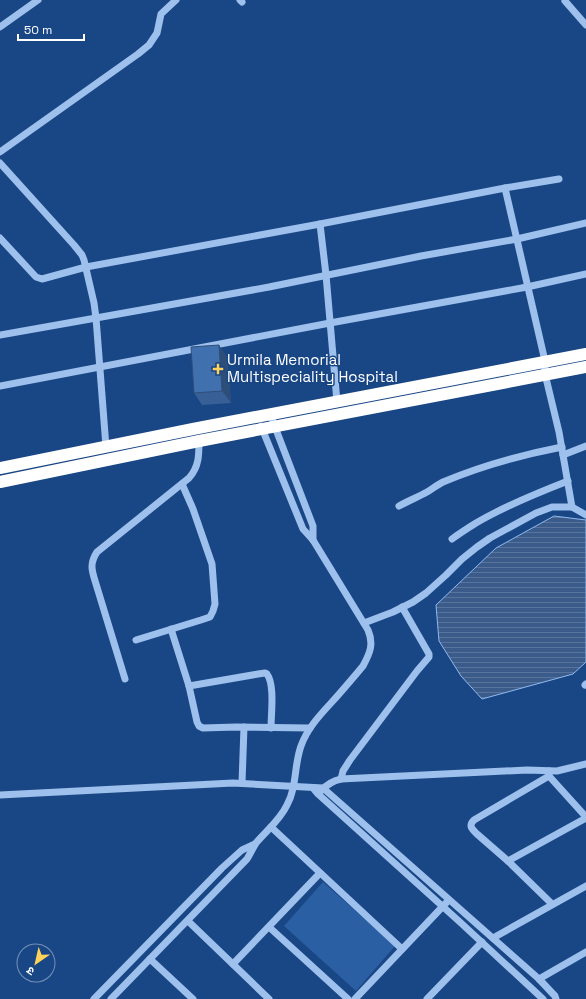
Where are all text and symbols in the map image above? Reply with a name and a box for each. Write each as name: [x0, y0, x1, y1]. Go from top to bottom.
scale bar: [18, 16, 84, 42]
text: 50 m: [24, 22, 52, 38]
place label: Urmila Memorial Multispeciality Hospital: [227, 350, 398, 386]
marker: Urmila Memorial Multispeciality Hospital: [212, 363, 224, 375]
north arrow: [16, 943, 56, 983]
text: उ: [23, 963, 37, 979]

